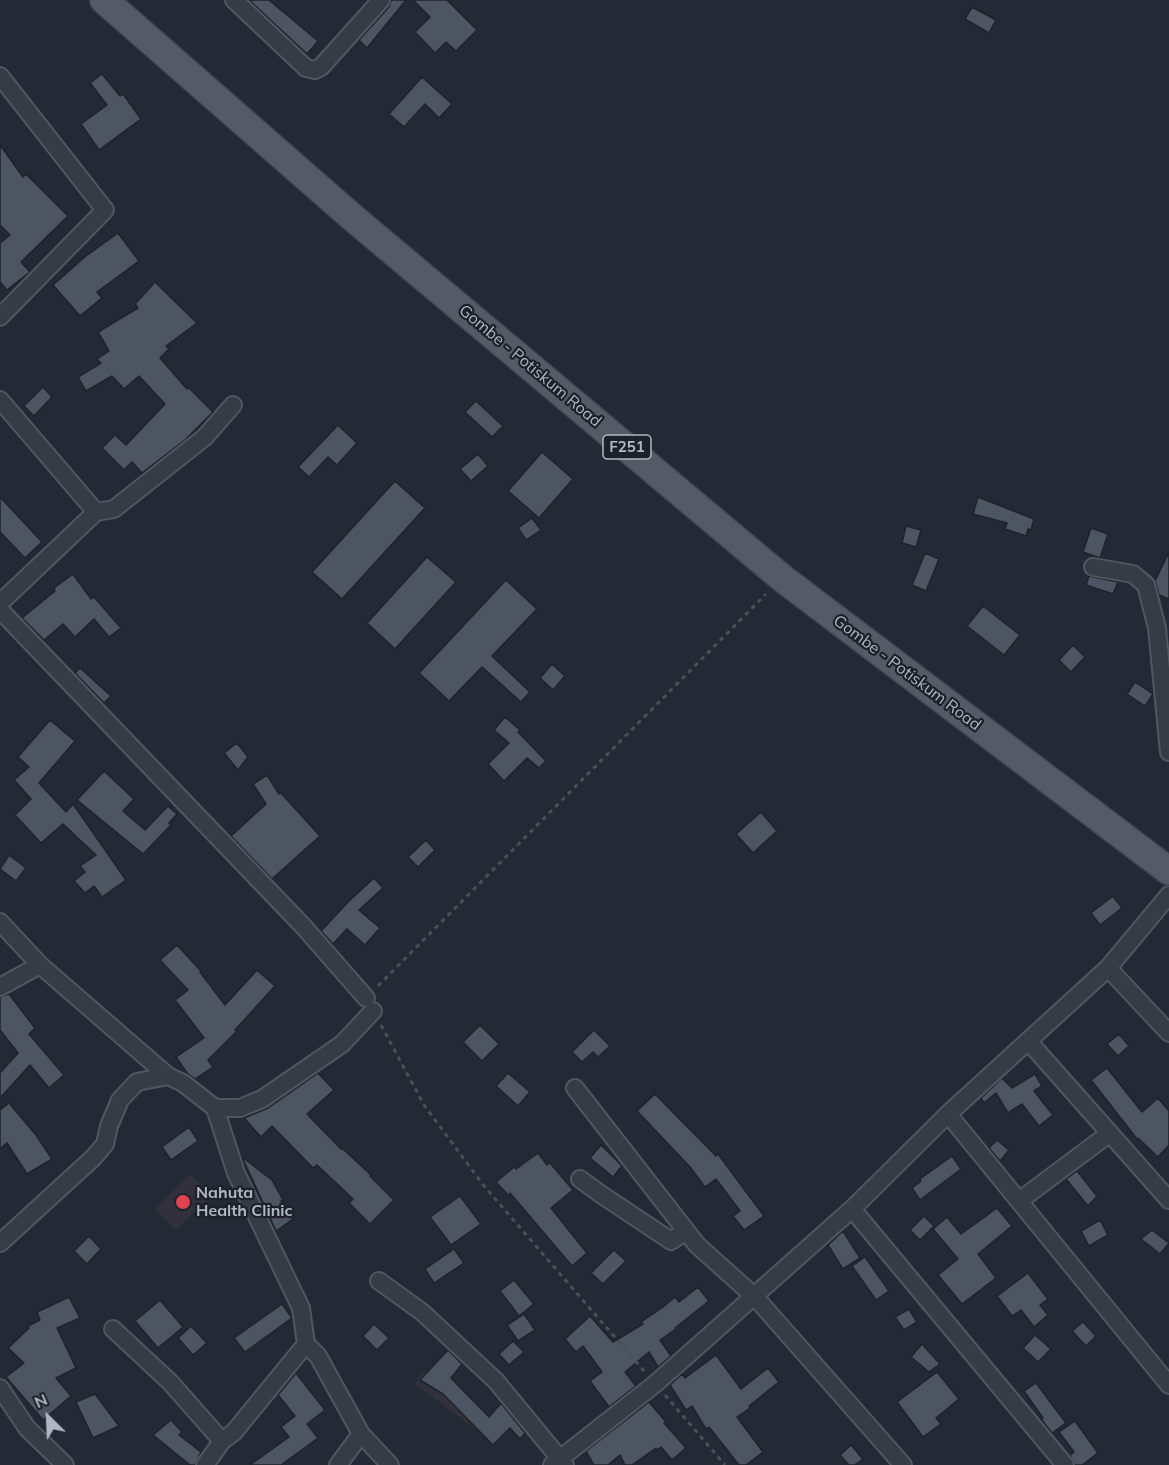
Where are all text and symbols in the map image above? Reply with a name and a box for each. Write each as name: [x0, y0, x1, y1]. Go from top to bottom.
street label: Gombe - Potiskum Road: [455, 301, 605, 431]
road number: F251: [603, 435, 651, 459]
street label: Gombe - Potiskum Road: [829, 611, 985, 735]
place label: Nahuta Health Clinic: [196, 1183, 293, 1221]
marker: Nahuta Health Clinic: [174, 1193, 192, 1211]
north arrow: [18, 1387, 78, 1447]
text: N: [31, 1389, 50, 1412]

